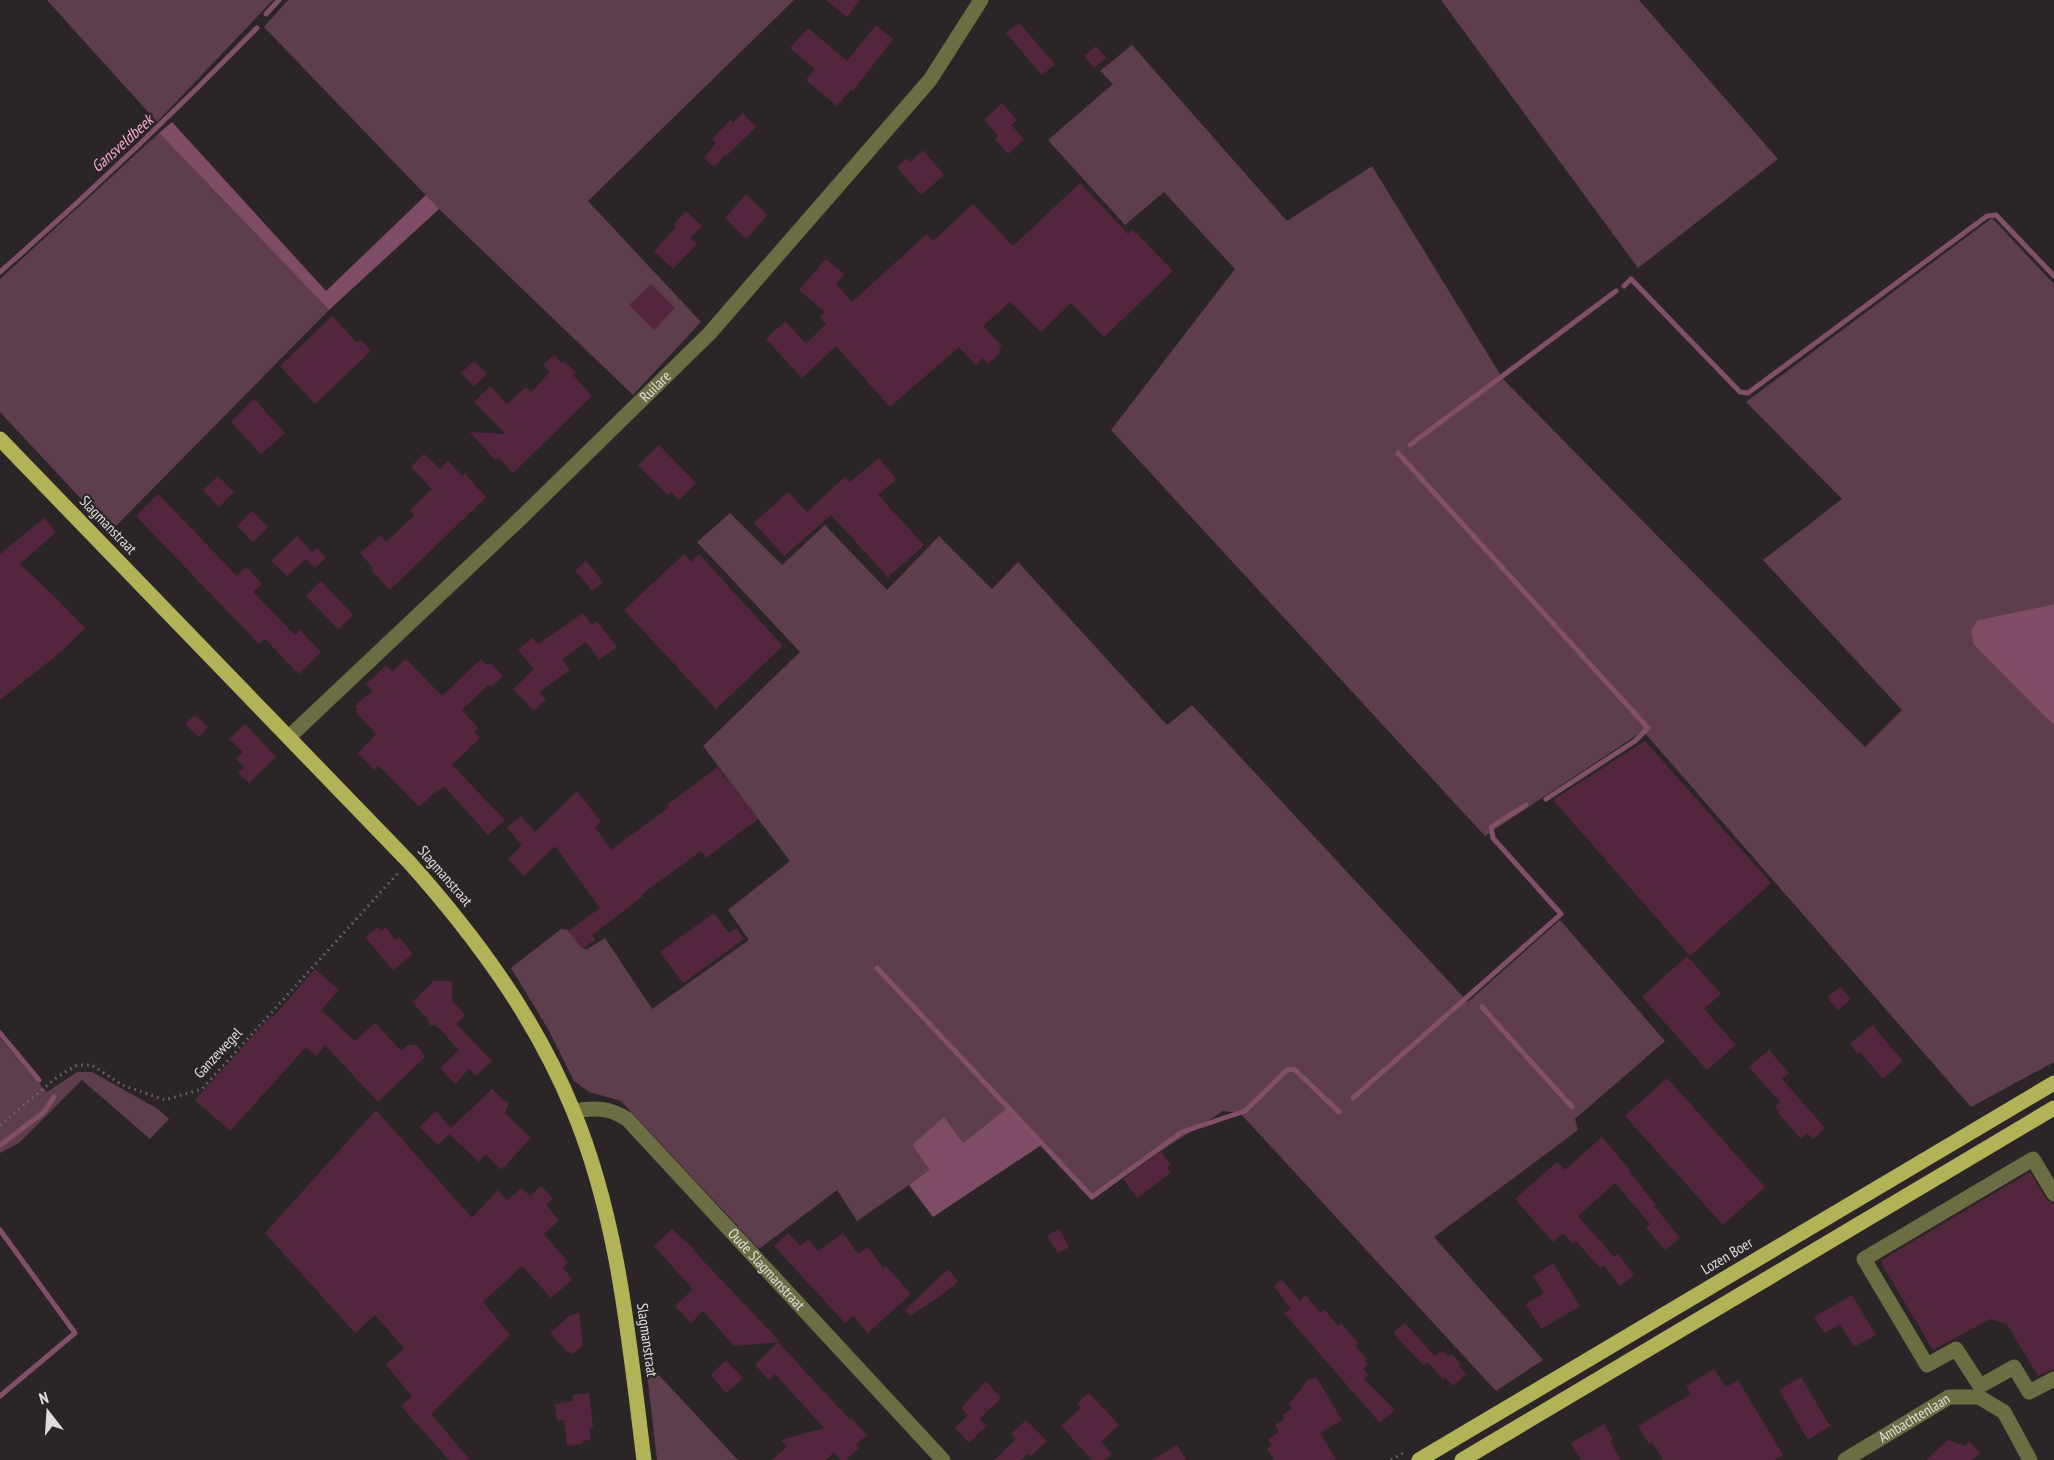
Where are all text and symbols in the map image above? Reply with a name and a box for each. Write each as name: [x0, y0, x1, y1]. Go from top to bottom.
water label: Gansveldbeek: [87, 109, 158, 176]
street label: Ruilare: [635, 366, 675, 406]
street label: Slagmanstraat: [76, 491, 141, 558]
street label: Slagmanstraat: [414, 841, 477, 910]
street label: Ganzewegel: [189, 1023, 246, 1082]
street label: Oude Slagmanstraat: [724, 1224, 809, 1314]
street label: Lozen Boer: [1697, 1232, 1757, 1278]
street label: Slagmanstraat: [633, 1302, 662, 1378]
north arrow: [18, 1382, 78, 1442]
text: N: [37, 1387, 51, 1408]
street label: Ambachtenlaan: [1875, 1389, 1953, 1447]

